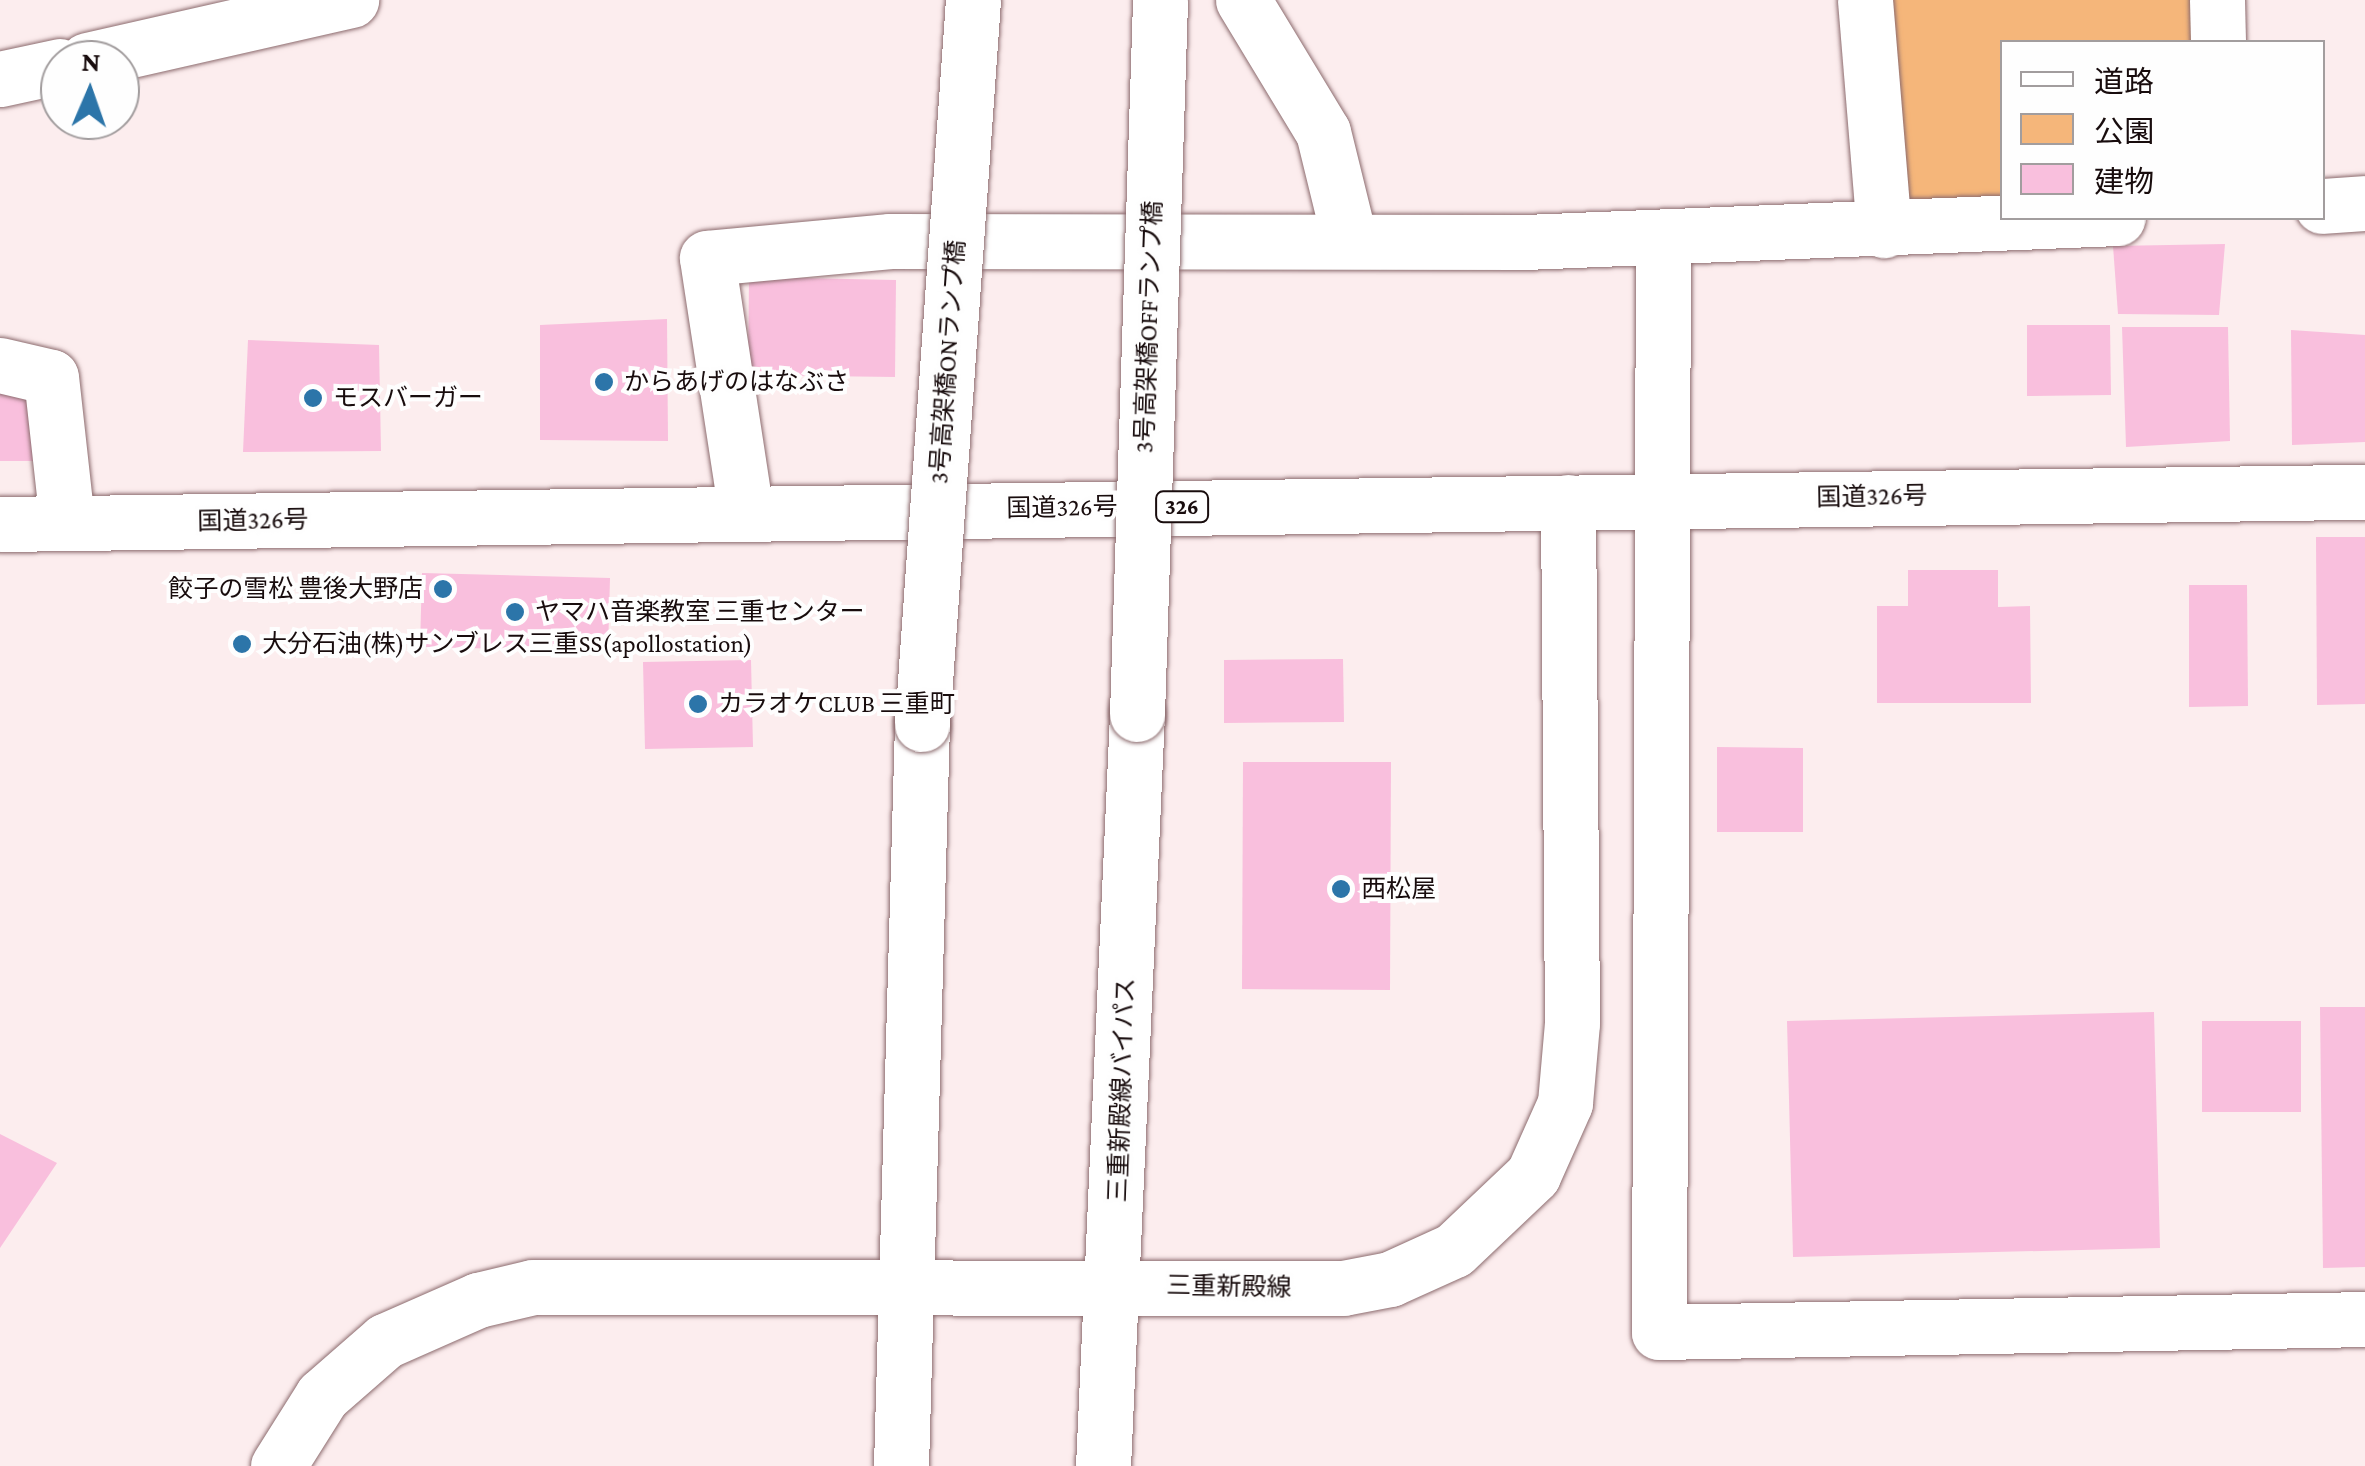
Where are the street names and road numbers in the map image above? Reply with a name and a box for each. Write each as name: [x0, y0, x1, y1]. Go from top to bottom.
street label: 3号高架橋OFFランプ橋: [1130, 200, 1168, 454]
street label: 3号高架橋ONランプ橋: [924, 239, 972, 485]
street label: 国道326号: [1816, 481, 1928, 513]
road number: 326: [1154, 490, 1210, 524]
street label: 国道326号: [1006, 492, 1118, 524]
street label: 国道326号: [197, 505, 309, 537]
street label: 三重新殿線バイパス: [1103, 977, 1141, 1203]
street label: 三重新殿線: [1166, 1271, 1292, 1303]

